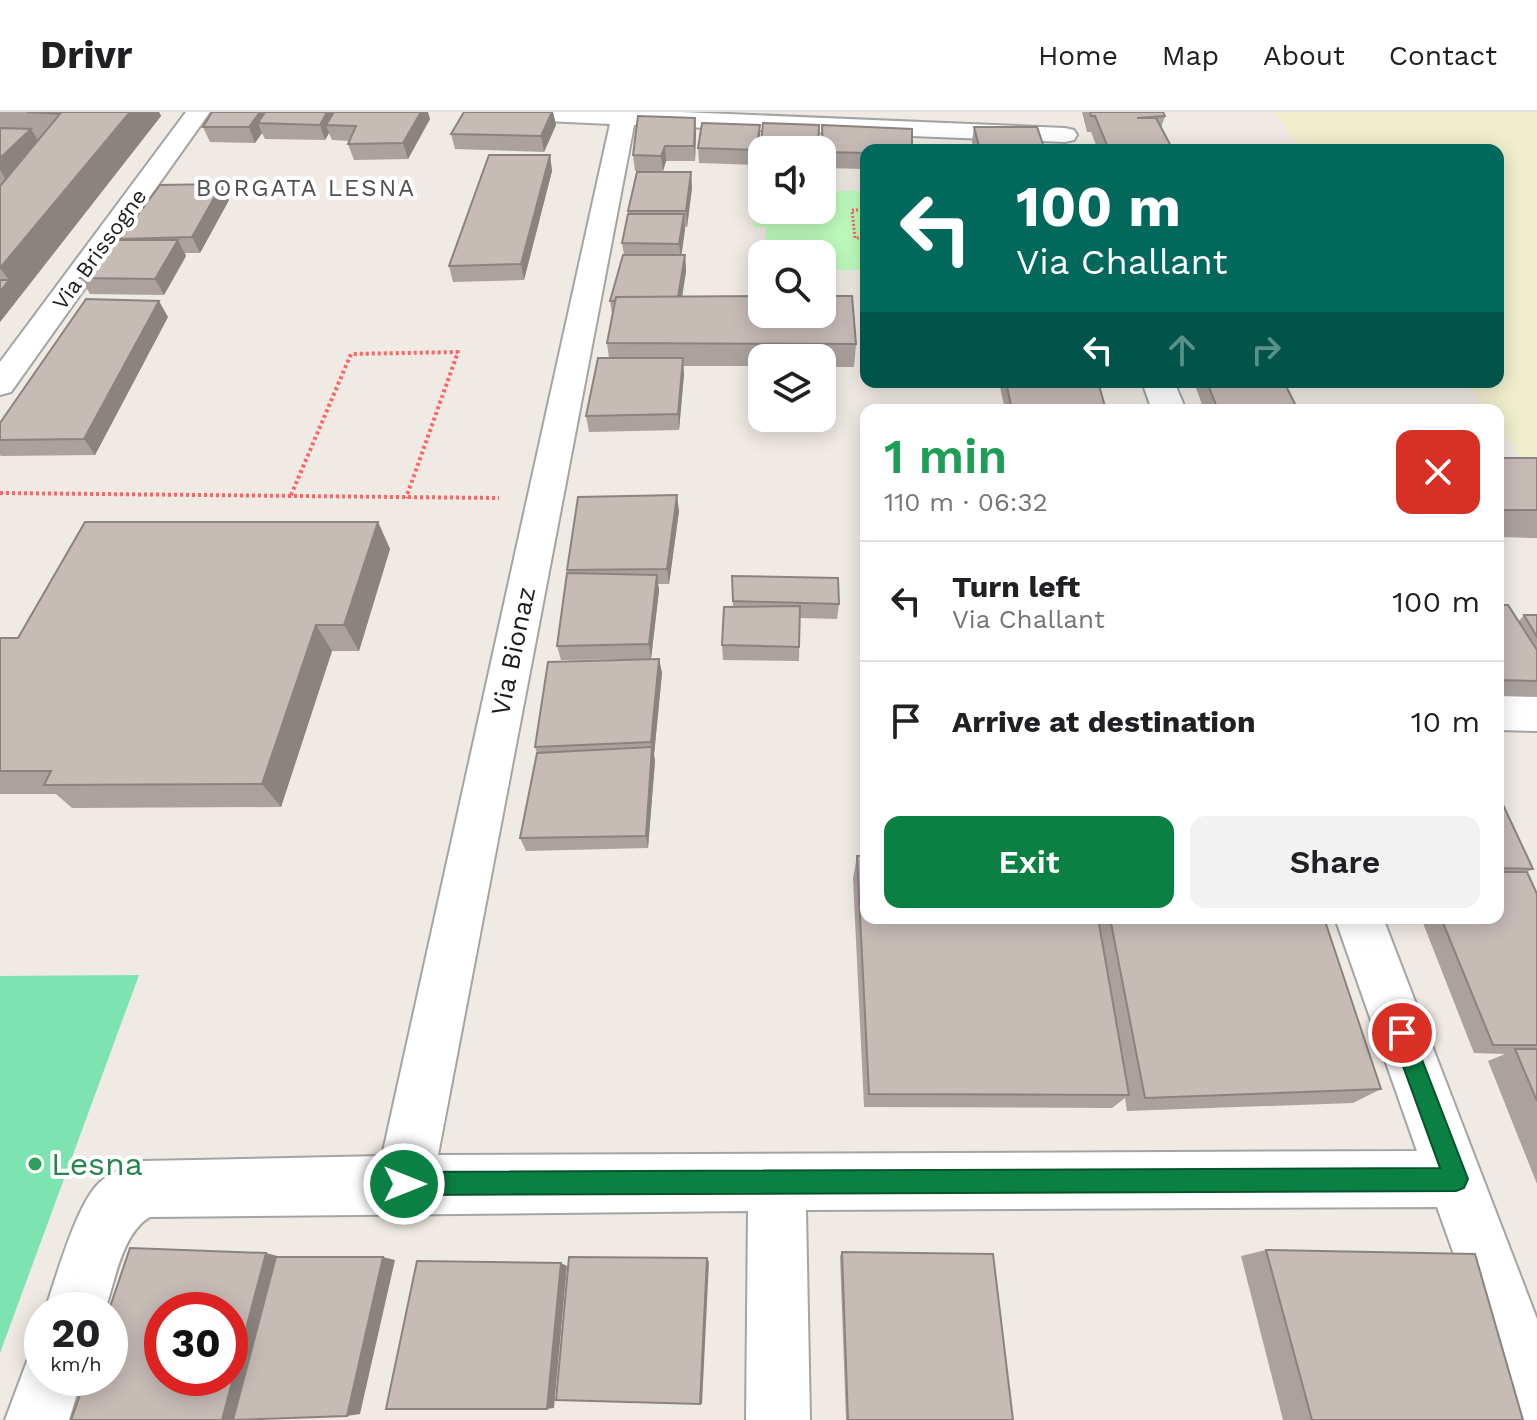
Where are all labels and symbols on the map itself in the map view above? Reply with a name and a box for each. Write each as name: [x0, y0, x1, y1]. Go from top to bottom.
district label: BORGATA LESNA: [196, 174, 416, 202]
street label: Via Brissogne: [47, 184, 152, 315]
street label: Via Bionaz: [485, 584, 541, 718]
pin: [1368, 999, 1436, 1067]
position arrow: [362, 1142, 446, 1226]
place label: Lesna: [51, 1145, 143, 1183]
marker: Lesna: [26, 1155, 44, 1173]
speed limit sign: 30: [144, 1292, 248, 1396]

